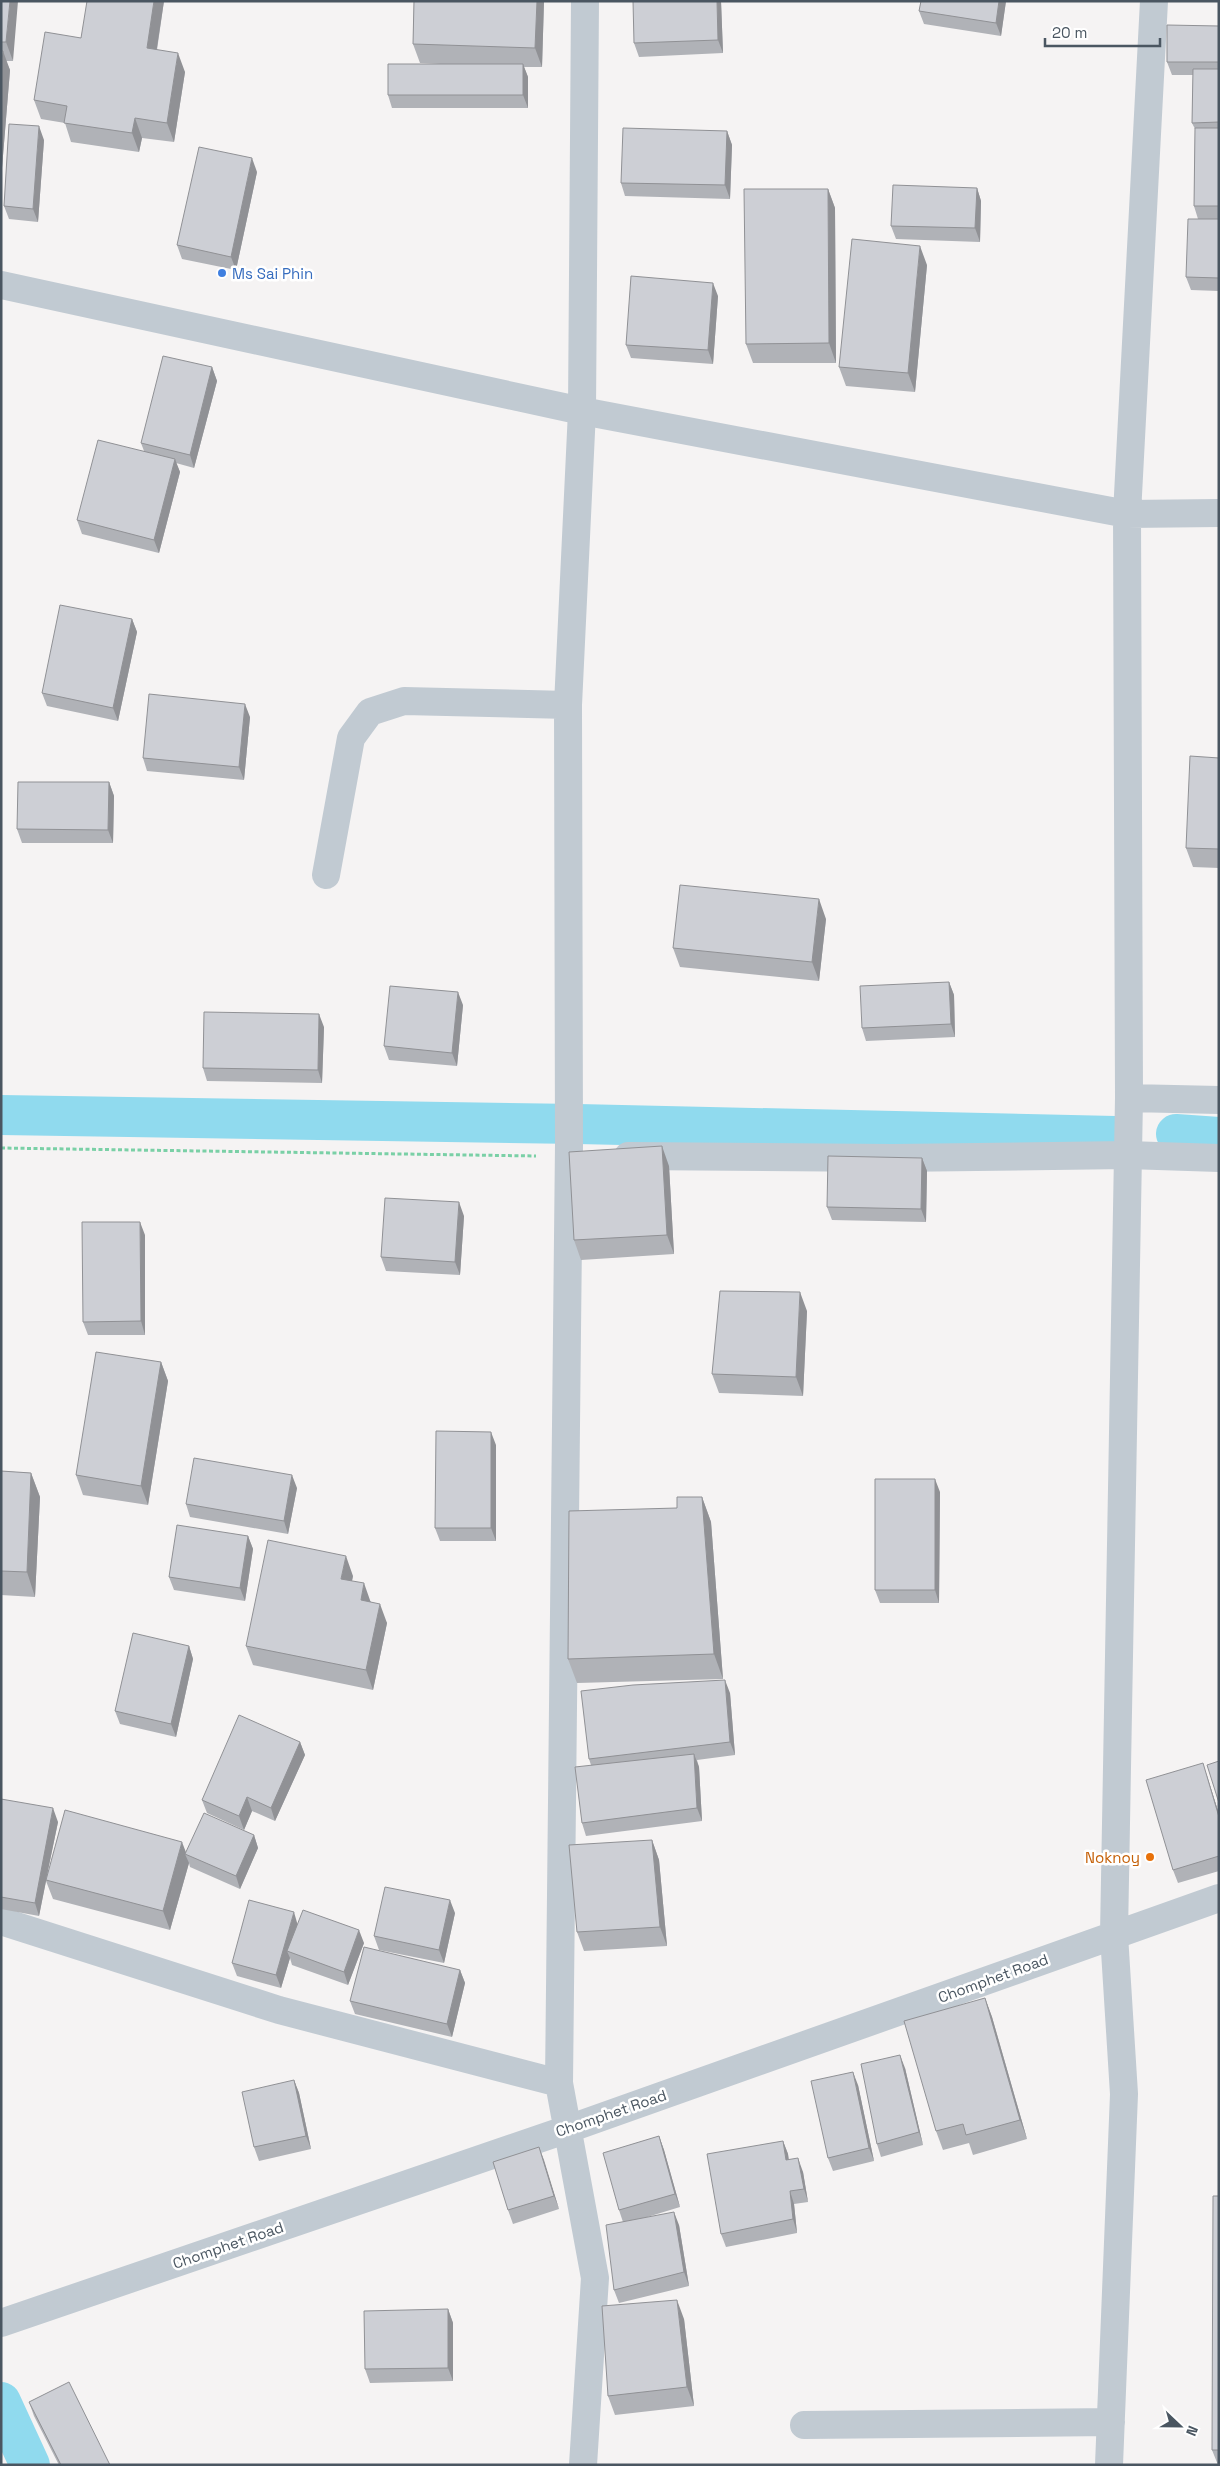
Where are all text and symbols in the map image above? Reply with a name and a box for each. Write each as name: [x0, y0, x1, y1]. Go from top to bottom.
scale bar: [1045, 15, 1160, 47]
text: 20 m: [1052, 23, 1087, 42]
place label: Ms Sai Phin: [232, 264, 313, 283]
marker: Ms Sai Phin: [216, 267, 228, 279]
place label: Noknoy: [1085, 1848, 1140, 1867]
marker: Noknoy: [1144, 1851, 1156, 1863]
street label: Chomphet Road: [935, 1949, 1051, 2007]
street label: Chomphet Road: [553, 2085, 669, 2141]
street label: Chomphet Road: [170, 2217, 286, 2273]
north arrow: [1155, 2401, 1205, 2451]
text: N: [1182, 2423, 1202, 2439]

